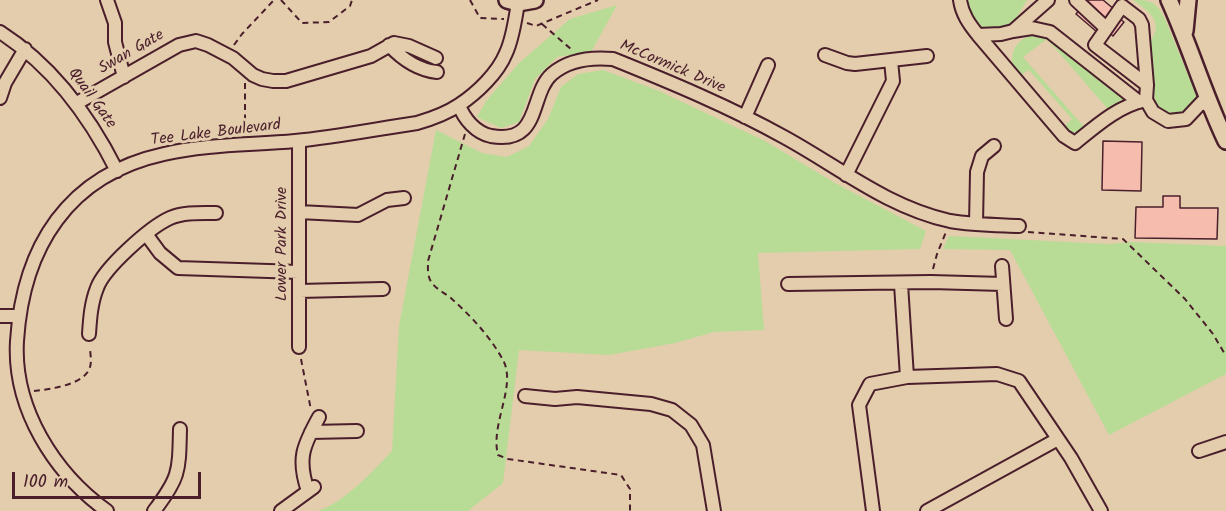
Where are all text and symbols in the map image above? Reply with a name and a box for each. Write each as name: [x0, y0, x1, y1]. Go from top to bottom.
street label: Swan Gate: [96, 27, 168, 79]
street label: McCormick Drive: [616, 37, 728, 99]
street label: Quail Gate: [63, 65, 119, 133]
street label: Tee Lake Boulevard: [150, 117, 282, 151]
street label: Lower Park Drive: [273, 187, 293, 301]
scale bar: [15, 460, 204, 498]
text: 100 m: [23, 468, 68, 497]

